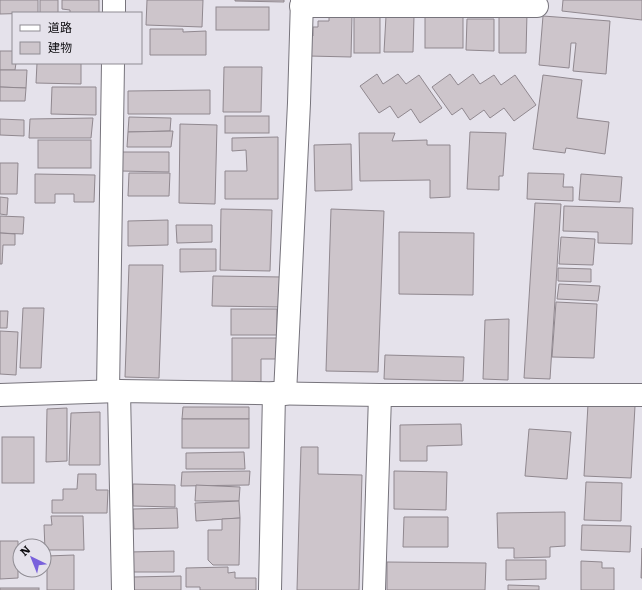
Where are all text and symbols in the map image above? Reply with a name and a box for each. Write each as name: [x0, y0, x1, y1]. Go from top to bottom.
legend: [12, 12, 142, 64]
text: 道路: [48, 18, 72, 36]
text: 建物: [48, 38, 72, 56]
north arrow: [12, 538, 52, 578]
text: N: [16, 541, 33, 559]

